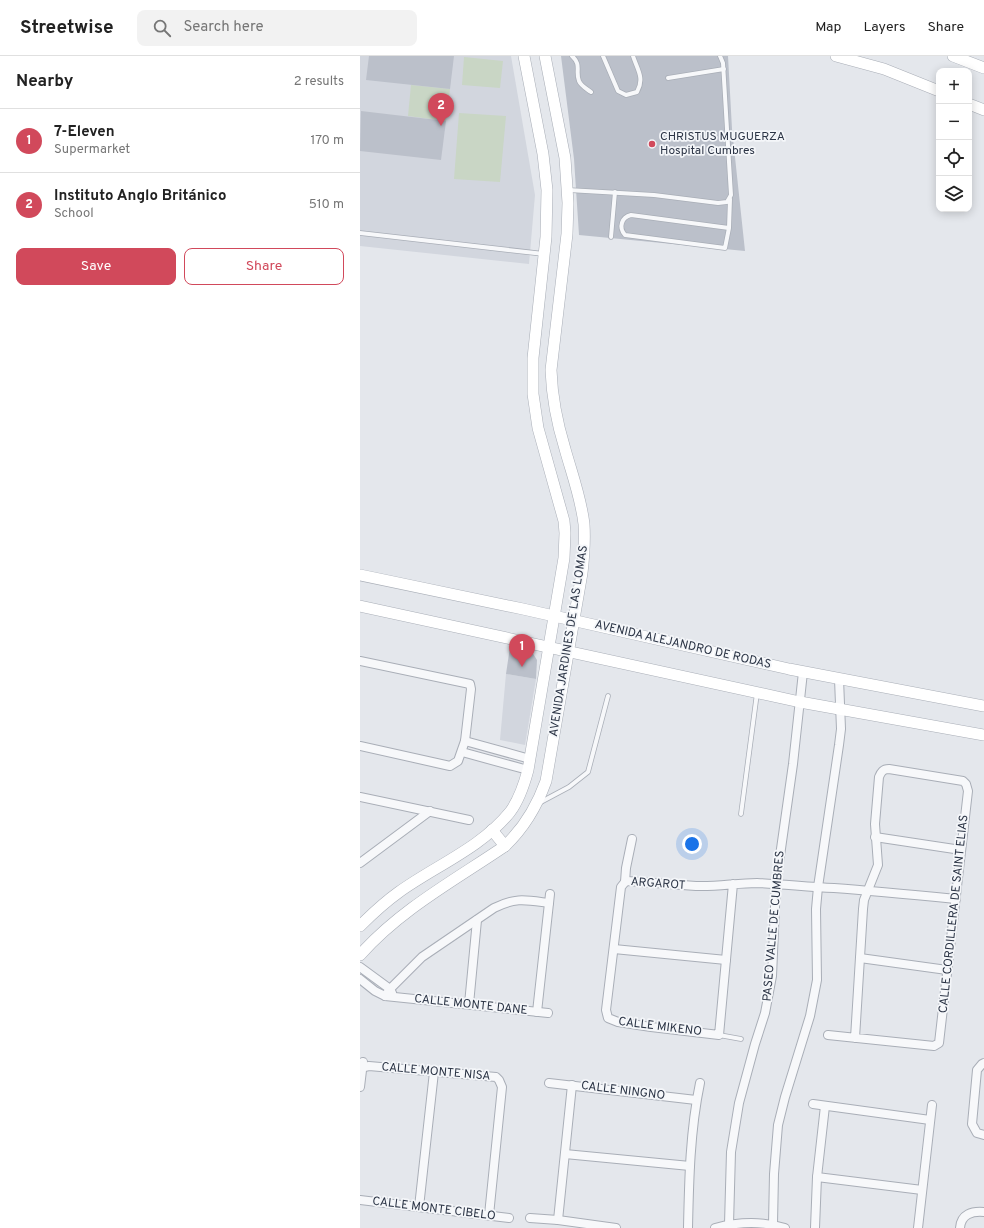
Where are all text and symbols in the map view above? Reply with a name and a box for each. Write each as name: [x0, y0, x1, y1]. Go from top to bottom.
search box: [137, 10, 417, 46]
text: Streetwise: [20, 16, 113, 40]
icon: search: [151, 17, 173, 39]
text: Search here: [183, 18, 264, 37]
text: Map: [815, 19, 841, 36]
text: Layers: [863, 19, 905, 36]
text: Share: [927, 19, 964, 36]
map controls: [936, 68, 972, 212]
button: +: [936, 68, 972, 104]
text: Nearby: [16, 71, 73, 93]
text: 2 results: [294, 74, 344, 90]
pin: 2: [428, 93, 454, 126]
button: −: [936, 104, 972, 140]
text: 7-Eleven: [54, 123, 115, 142]
place label: CHRISTUS MUGUERZA Hospital Cumbres: [660, 129, 785, 159]
text: 1: [26, 133, 32, 149]
text: 170 m: [310, 133, 344, 149]
marker: CHRISTUS MUGUERZA Hospital Cumbres: [647, 139, 657, 149]
button: locate: [936, 140, 972, 176]
text: Supermarket: [54, 142, 130, 158]
button: layers: [936, 176, 972, 212]
text: Instituto Anglo Británico: [54, 187, 226, 206]
text: 2: [25, 197, 33, 213]
text: 510 m: [309, 197, 344, 213]
text: School: [54, 206, 94, 222]
button: Save: [16, 248, 176, 285]
button: Share: [184, 248, 344, 285]
street label: AVENIDA JARDINES DE LAS LOMAS: [546, 544, 592, 738]
street label: AVENIDA ALEJANDRO DE RODAS: [593, 617, 773, 673]
pin: 1: [509, 634, 535, 667]
street label: CALLE CORDILLERA DE SAINT ELIAS: [936, 814, 972, 1014]
your location: [682, 834, 702, 854]
street label: PASEO VALLE DE CUMBRES: [759, 850, 789, 1002]
street label: ARGAROT: [630, 874, 686, 894]
street label: CALLE MONTE DANE: [414, 991, 528, 1019]
street label: CALLE MIKENO: [617, 1014, 703, 1040]
street label: CALLE MONTE NISA: [381, 1059, 491, 1085]
street label: CALLE NINGNO: [580, 1078, 666, 1104]
street label: CALLE MONTE CIBELO: [371, 1194, 497, 1224]

